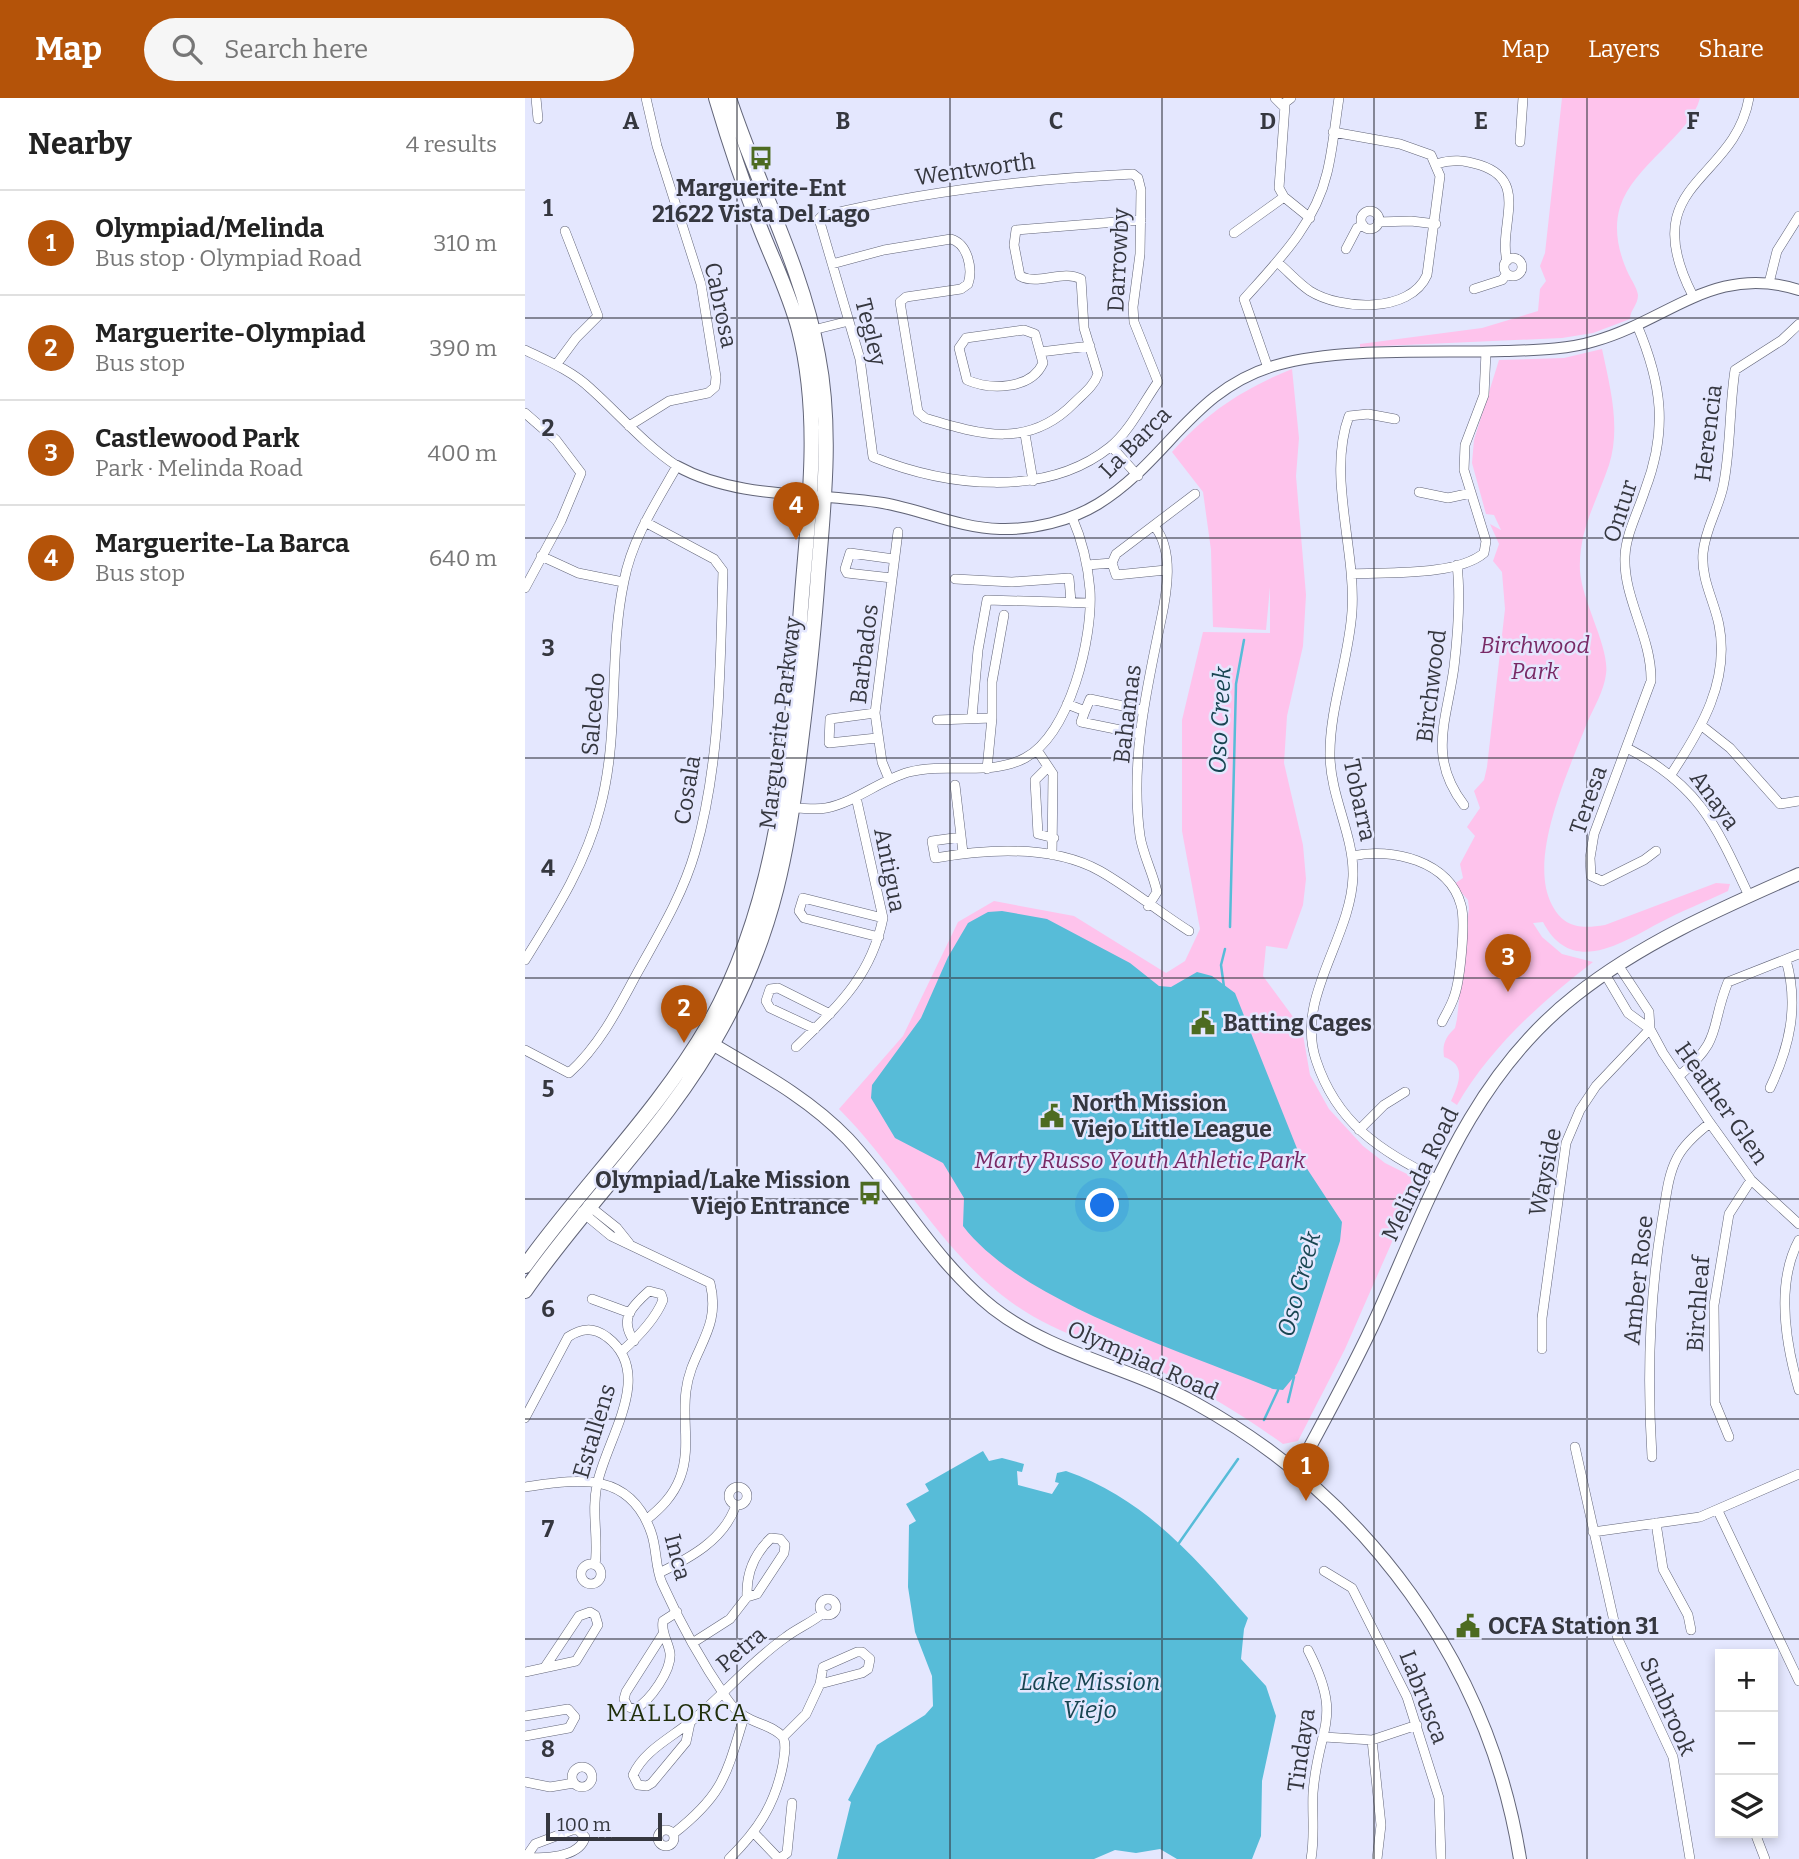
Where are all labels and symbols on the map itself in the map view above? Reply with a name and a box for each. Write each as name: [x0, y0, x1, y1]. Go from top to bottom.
text: A: [623, 107, 640, 135]
text: B: [836, 107, 850, 135]
text: C: [1049, 107, 1063, 135]
text: D: [1260, 107, 1276, 135]
text: E: [1474, 107, 1488, 135]
text: F: [1687, 107, 1700, 135]
bus stop icon: Marguerite-Ent 21622 Vista Del Lago: [747, 144, 775, 172]
street label: Wentworth: [913, 147, 1037, 191]
place label: Marguerite-Ent 21622 Vista Del Lago: [652, 174, 870, 228]
text: 1: [543, 194, 553, 222]
street label: Darrowby: [1101, 206, 1135, 313]
street label: Cabrosa: [698, 260, 744, 351]
street label: Tegley: [849, 295, 893, 369]
street label: Herencia: [1688, 382, 1728, 483]
street label: La Barca: [1093, 400, 1177, 484]
text: 2: [542, 414, 555, 442]
street label: Ontur: [1597, 476, 1643, 546]
pin: 4: [773, 482, 819, 540]
street label: Barbados: [844, 602, 884, 706]
street label: Marguerite Parkway: [753, 614, 807, 831]
street label: Birchwood: [1410, 627, 1452, 744]
park label: Birchwood Park: [1480, 631, 1590, 685]
text: 3: [541, 634, 555, 662]
street label: Bahamas: [1107, 663, 1147, 765]
water label: Oso Creek: [1203, 665, 1237, 774]
street label: Salcedo: [575, 671, 611, 757]
street label: Cosala: [668, 753, 706, 827]
street label: Tobarra: [1338, 756, 1382, 844]
street label: Teresa: [1563, 762, 1613, 838]
street label: Anaya: [1684, 765, 1746, 835]
street label: Antigua: [868, 825, 912, 915]
text: 4: [541, 854, 555, 882]
pin: 3: [1485, 934, 1531, 992]
pin: 2: [661, 985, 707, 1043]
public building icon: Batting Cages: [1189, 1009, 1217, 1037]
place label: Batting Cages: [1223, 1009, 1372, 1037]
street label: Heather Glen: [1669, 1036, 1775, 1170]
text: 5: [542, 1075, 554, 1103]
place label: North Mission Viejo Little League: [1072, 1089, 1272, 1143]
public building icon: North Mission Viejo Little League: [1038, 1102, 1066, 1130]
street label: Melinda Road: [1376, 1102, 1465, 1245]
street label: Wayside: [1523, 1126, 1567, 1218]
park label: Marty Russo Youth Athletic Park: [974, 1146, 1306, 1174]
place label: Olympiad/Lake Mission Viejo Entrance: [595, 1166, 850, 1220]
bus stop icon: Olympiad/Lake Mission Viejo Entrance: [856, 1179, 884, 1207]
your location: [1085, 1188, 1119, 1222]
street label: Amber Rose: [1617, 1214, 1659, 1346]
water label: Oso Creek: [1272, 1228, 1327, 1339]
street label: Birchleaf: [1681, 1253, 1715, 1353]
text: 6: [541, 1295, 555, 1323]
street label: Olympiad Road: [1063, 1314, 1223, 1406]
street label: Estallens: [566, 1381, 622, 1481]
pin: 1: [1283, 1443, 1329, 1501]
text: 7: [542, 1515, 555, 1543]
street label: Inca: [658, 1531, 698, 1584]
public building icon: OCFA Station 31: [1454, 1612, 1482, 1640]
place label: OCFA Station 31: [1488, 1612, 1659, 1640]
street label: Petra: [710, 1620, 772, 1678]
street label: Labrusca: [1393, 1646, 1455, 1748]
street label: Sunbrook: [1634, 1652, 1702, 1760]
water label: Lake Mission Viejo: [1020, 1668, 1160, 1724]
district label: MALLORCA: [606, 1699, 750, 1727]
street label: Tindaya: [1281, 1706, 1321, 1793]
text: 8: [541, 1735, 555, 1763]
scale bar: [546, 1810, 661, 1842]

